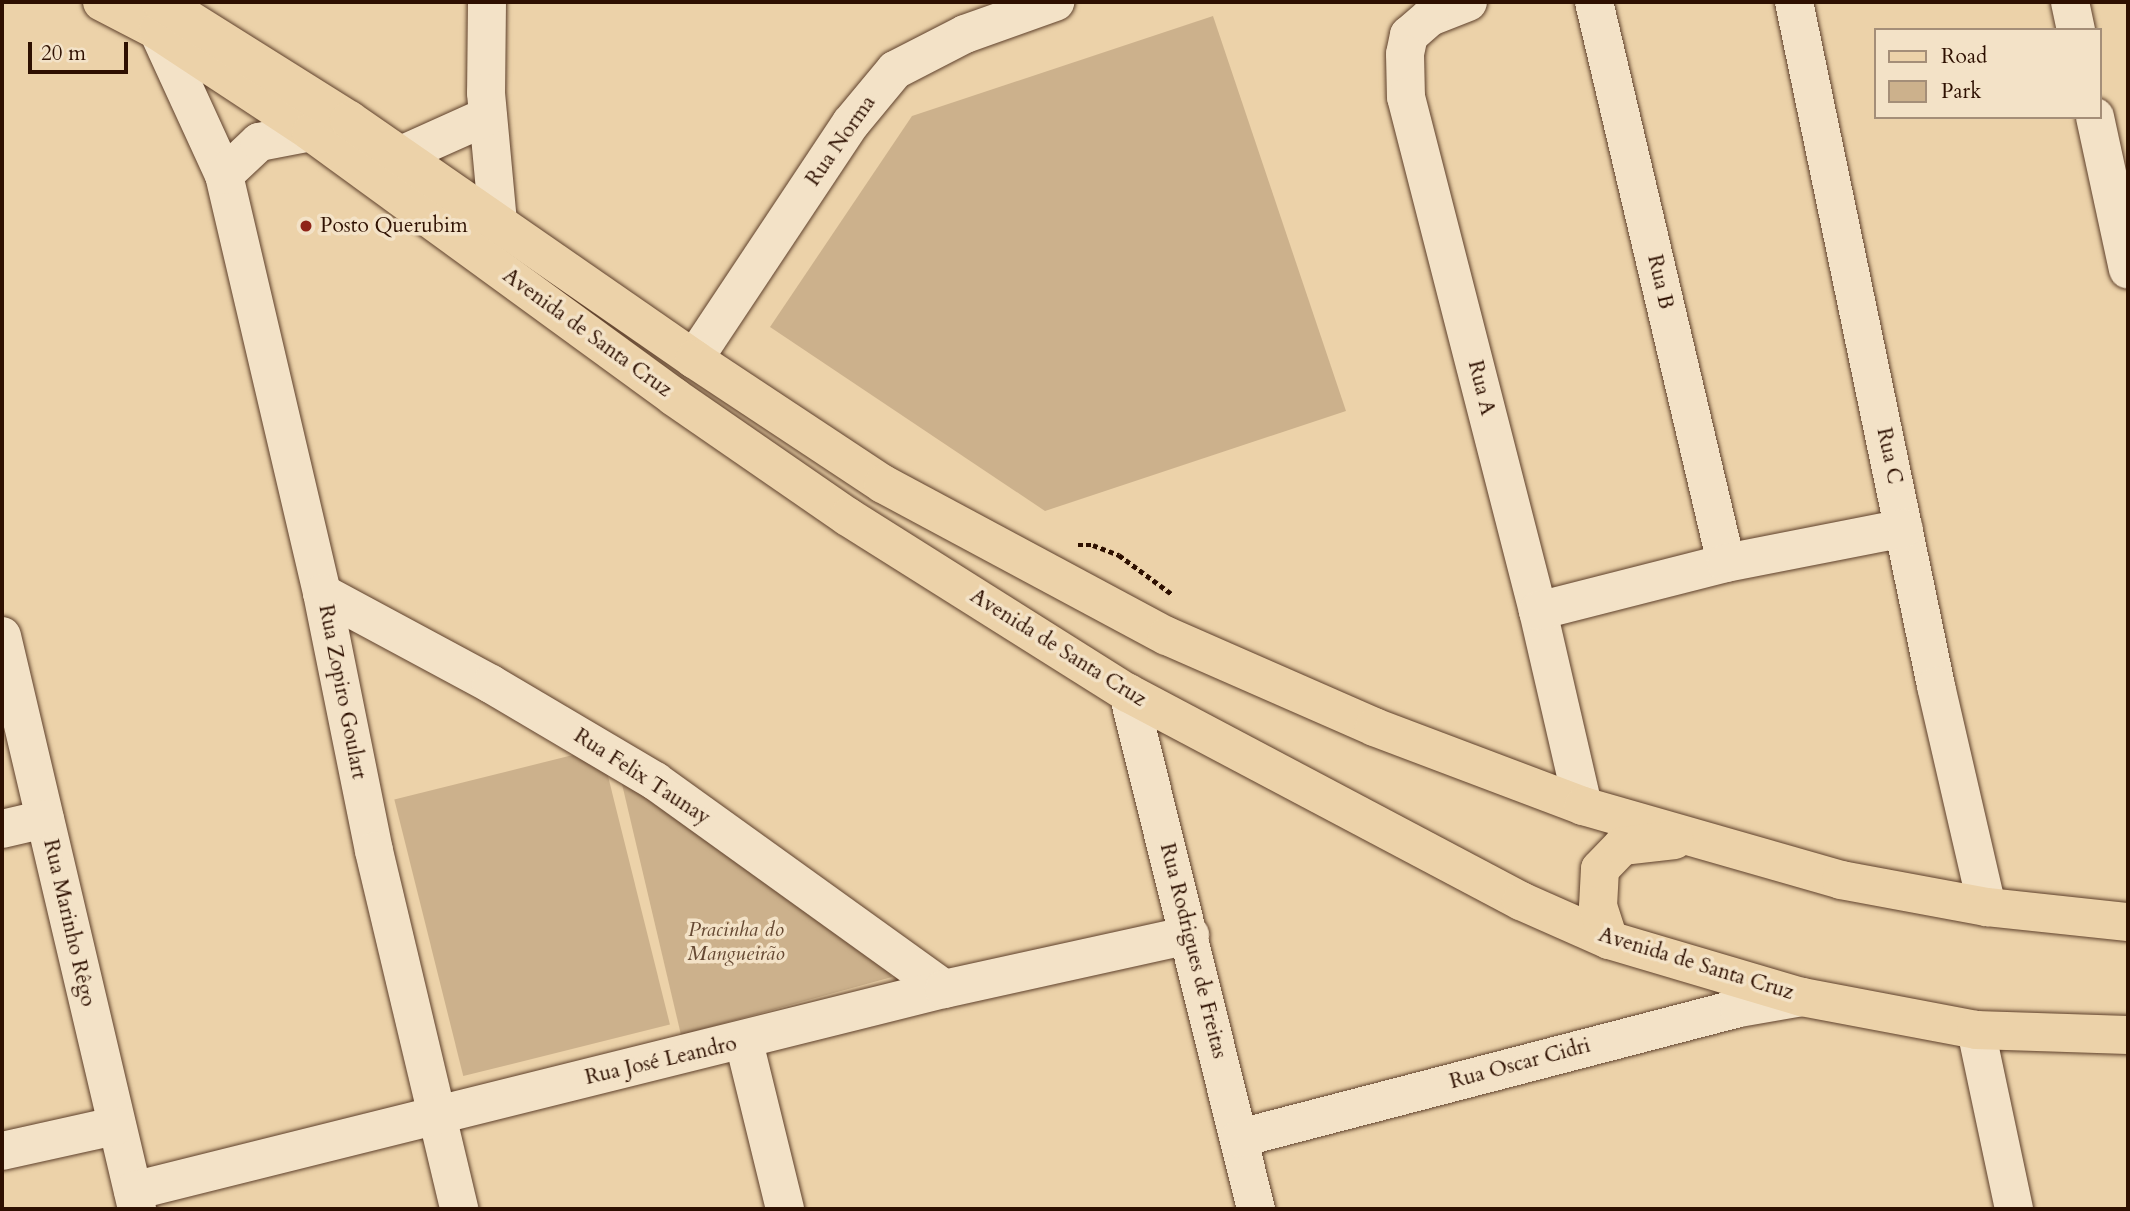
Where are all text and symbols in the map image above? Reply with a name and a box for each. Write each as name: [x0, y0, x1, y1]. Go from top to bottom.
scale bar: [32, 28, 131, 72]
legend: [1874, 28, 2102, 119]
text: 20 m: [41, 39, 86, 68]
text: Road: [1941, 42, 1987, 71]
text: Park: [1941, 77, 1981, 106]
street label: Rua Norma: [801, 91, 881, 191]
place label: Posto Querubim: [320, 213, 468, 239]
marker: Posto Querubim: [298, 218, 314, 234]
street label: Rua B: [1642, 252, 1678, 312]
street label: Avenida de Santa Cruz: [498, 263, 676, 403]
street label: Rua A: [1462, 358, 1500, 418]
street label: Rua C: [1871, 426, 1907, 486]
street label: Avenida de Santa Cruz: [965, 584, 1151, 712]
street label: Rua Zopiro Goulart: [313, 603, 371, 781]
street label: Rua Felix Taunay: [569, 723, 715, 831]
street label: Rua Marinho Rêgo: [38, 837, 100, 1009]
street label: Rua Rodrigues de Freitas: [1154, 841, 1232, 1061]
park label: Pracinha do Mangueirão: [687, 917, 785, 967]
street label: Avenida de Santa Cruz: [1595, 922, 1797, 1006]
street label: Rua José Leandro: [583, 1031, 739, 1091]
street label: Rua Oscar Cidri: [1447, 1033, 1593, 1095]

